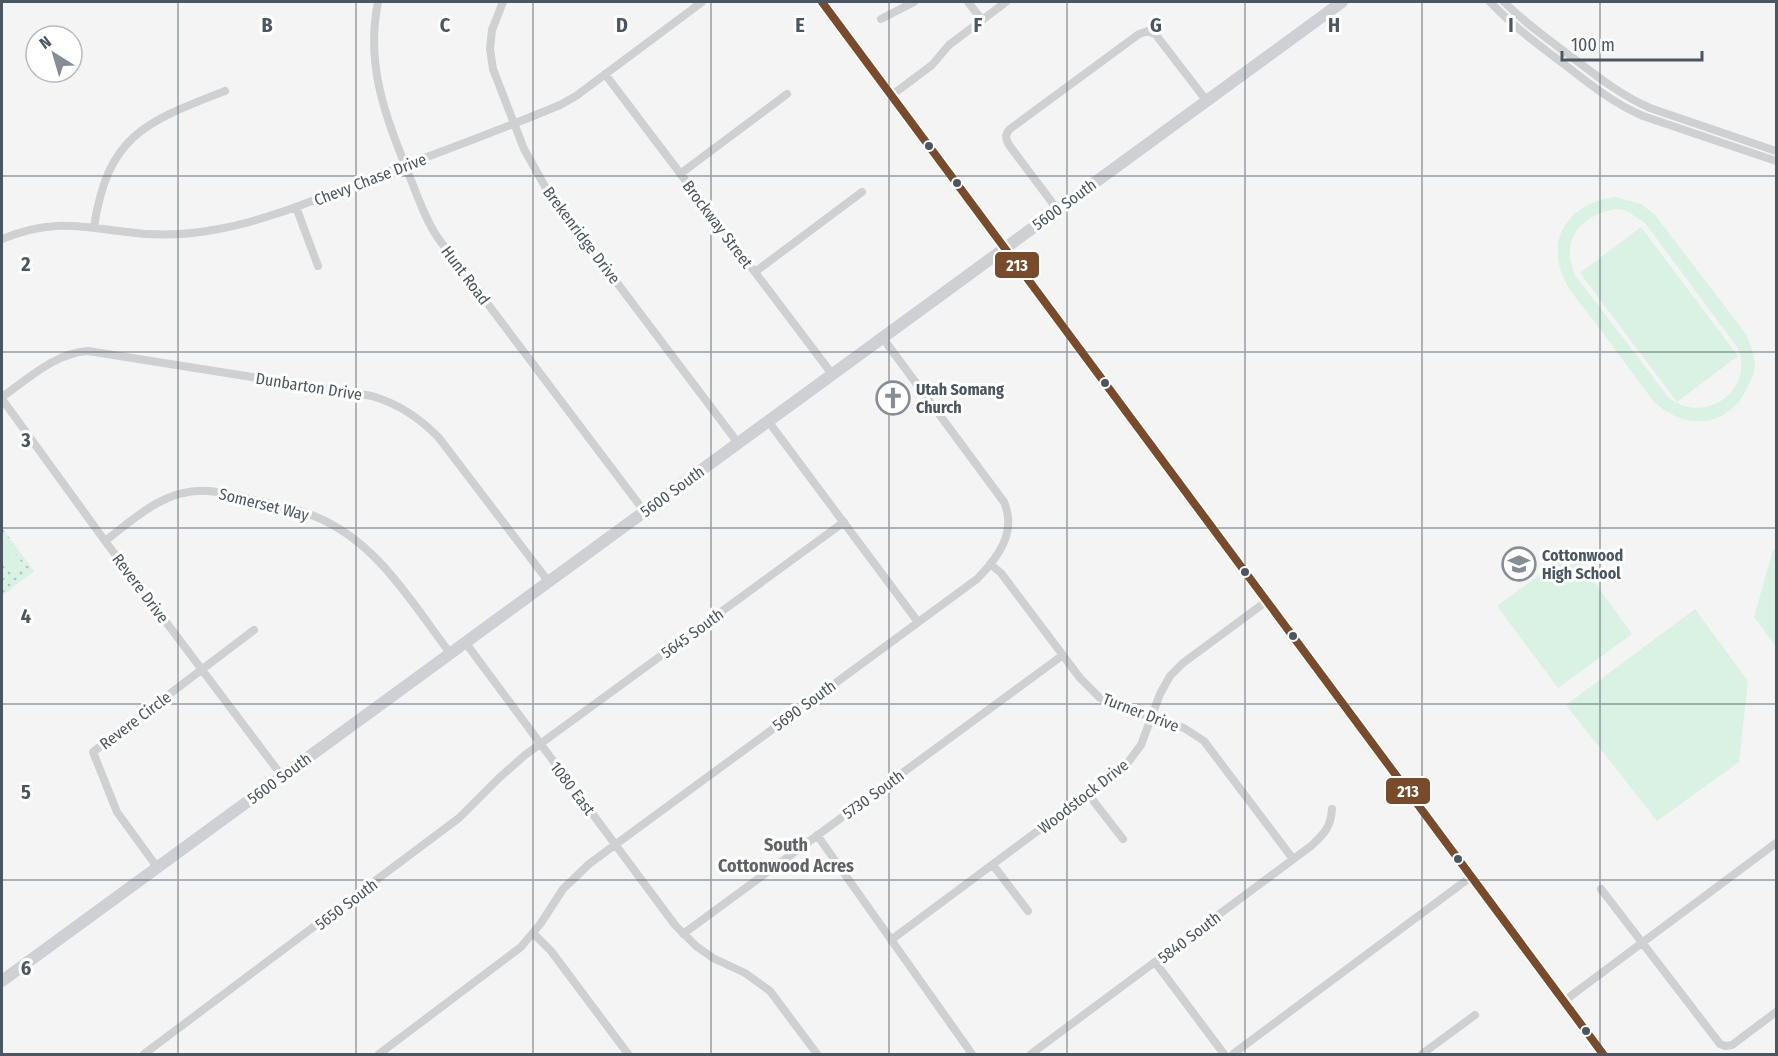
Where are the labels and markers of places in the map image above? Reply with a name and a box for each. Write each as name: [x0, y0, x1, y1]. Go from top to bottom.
unlabelled marker: [923, 140, 935, 152]
unlabelled marker: [951, 177, 963, 189]
unlabelled marker: [1099, 377, 1111, 389]
church icon: Utah Somang Church: [875, 380, 911, 416]
place label: Utah Somang Church: [916, 380, 1004, 417]
school or university icon: Cottonwood High School: [1501, 546, 1537, 582]
place label: Cottonwood High School: [1542, 546, 1623, 583]
unlabelled marker: [1239, 566, 1251, 578]
unlabelled marker: [1287, 630, 1299, 642]
unlabelled marker: [1452, 853, 1464, 865]
unlabelled marker: [1580, 1025, 1592, 1037]

